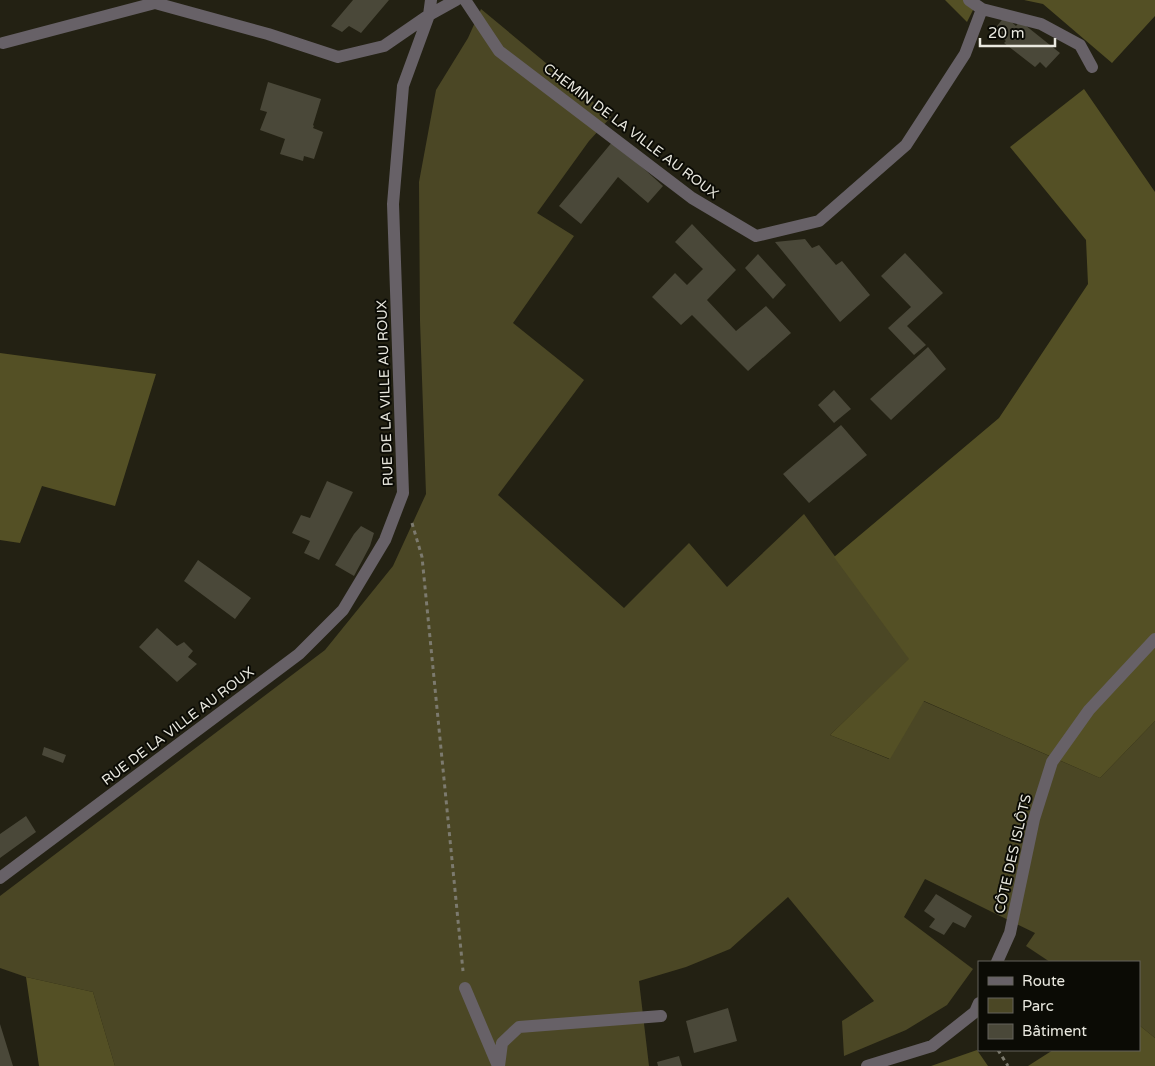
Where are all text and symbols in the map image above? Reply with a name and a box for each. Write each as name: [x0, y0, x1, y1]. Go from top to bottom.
scale bar: [980, 15, 1055, 47]
text: 20 m: [988, 24, 1025, 42]
street label: CHEMIN DE LA VILLE AU ROUX: [540, 60, 722, 202]
street label: RUE DE LA VILLE AU ROUX: [373, 300, 397, 486]
street label: RUE DE LA VILLE AU ROUX: [98, 663, 258, 789]
street label: CÔTE DES ISLÔTS: [991, 792, 1035, 915]
legend: [978, 961, 1140, 1051]
text: Route: [1022, 972, 1065, 990]
text: Parc: [1022, 997, 1054, 1015]
text: Bâtiment: [1022, 1022, 1087, 1040]

